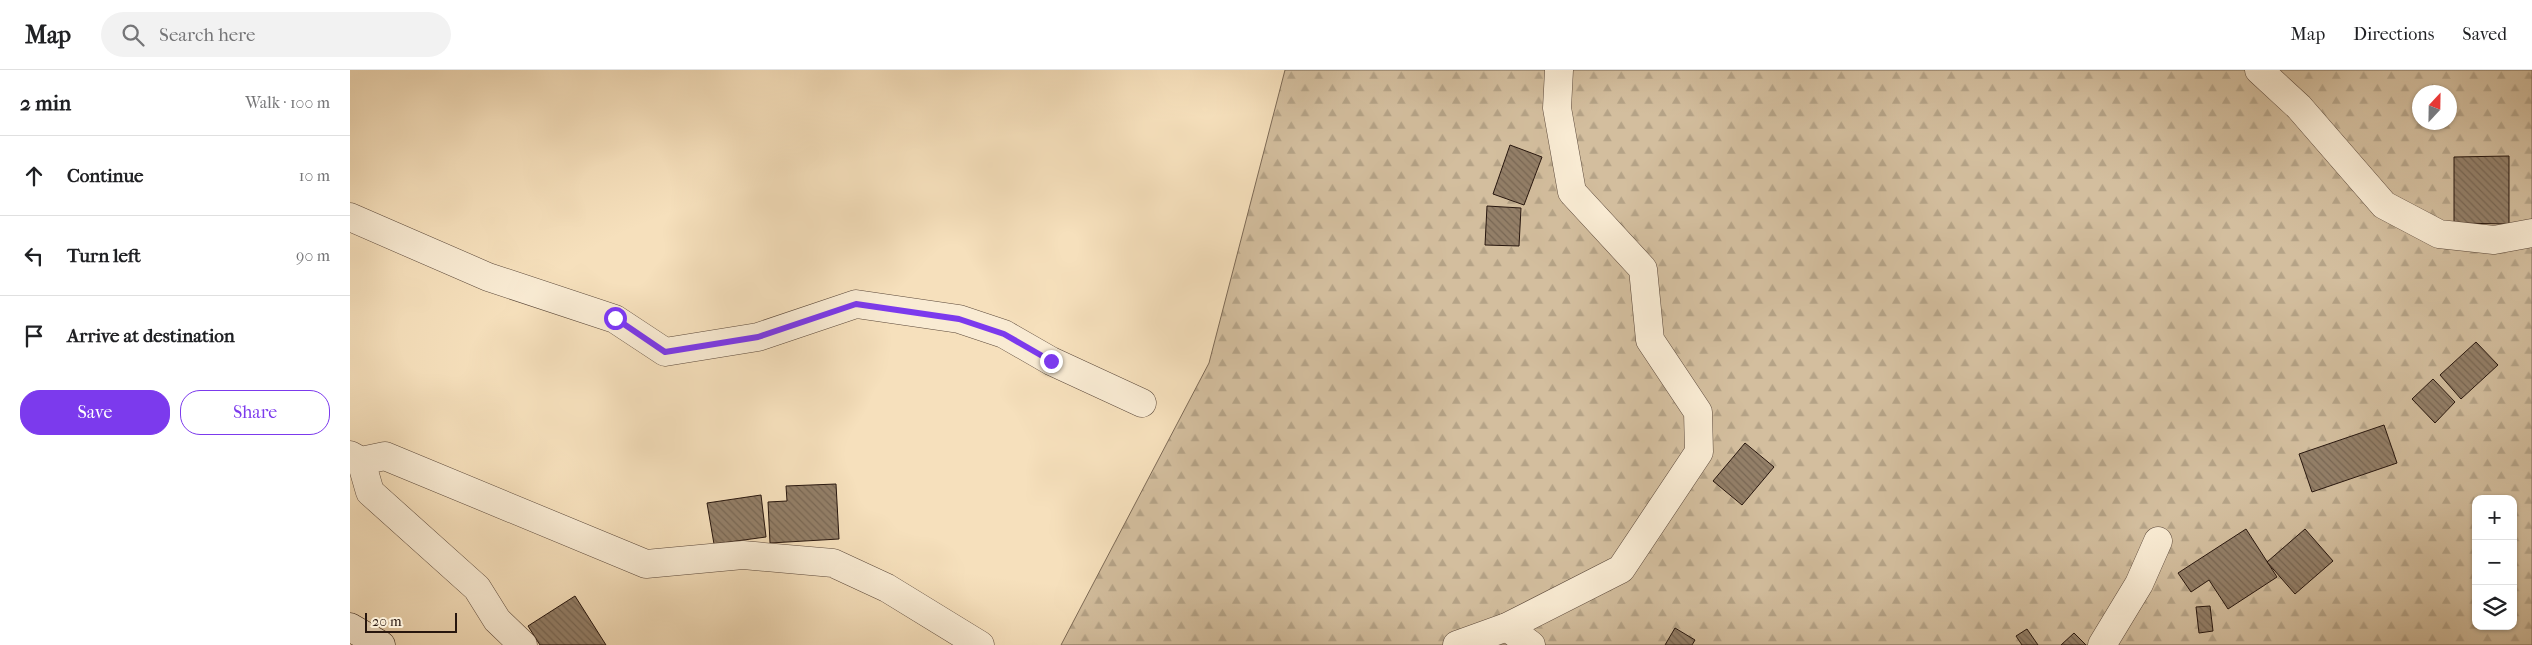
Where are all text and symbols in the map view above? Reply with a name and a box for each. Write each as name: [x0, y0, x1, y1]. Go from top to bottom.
search box: [101, 12, 451, 57]
text: Map: [25, 21, 71, 49]
icon: search: [119, 21, 147, 49]
text: Search here: [159, 24, 255, 46]
text: Map: [2291, 24, 2325, 45]
text: Directions: [2353, 24, 2434, 45]
text: Saved: [2462, 24, 2507, 45]
north arrow: [2412, 85, 2457, 130]
text: 2 min: [20, 91, 71, 115]
text: Walk · 100 m: [245, 93, 330, 112]
icon: ahead: [20, 162, 48, 190]
text: Continue: [67, 165, 143, 187]
text: 10 m: [299, 166, 330, 185]
icon: left: [20, 242, 48, 270]
text: Turn left: [67, 245, 141, 267]
text: 90 m: [296, 246, 330, 265]
route start: [604, 307, 627, 330]
icon: arrive: [20, 322, 48, 350]
text: Arrive at destination: [67, 325, 235, 347]
route end: [1040, 350, 1063, 373]
button: Save: [20, 390, 170, 435]
button: Share: [180, 390, 330, 435]
map controls: [2472, 495, 2517, 630]
button: +: [2472, 495, 2517, 540]
button: −: [2472, 540, 2517, 585]
button: layers: [2472, 585, 2517, 630]
scale bar: [365, 610, 458, 633]
text: 20 m: [372, 613, 402, 630]

